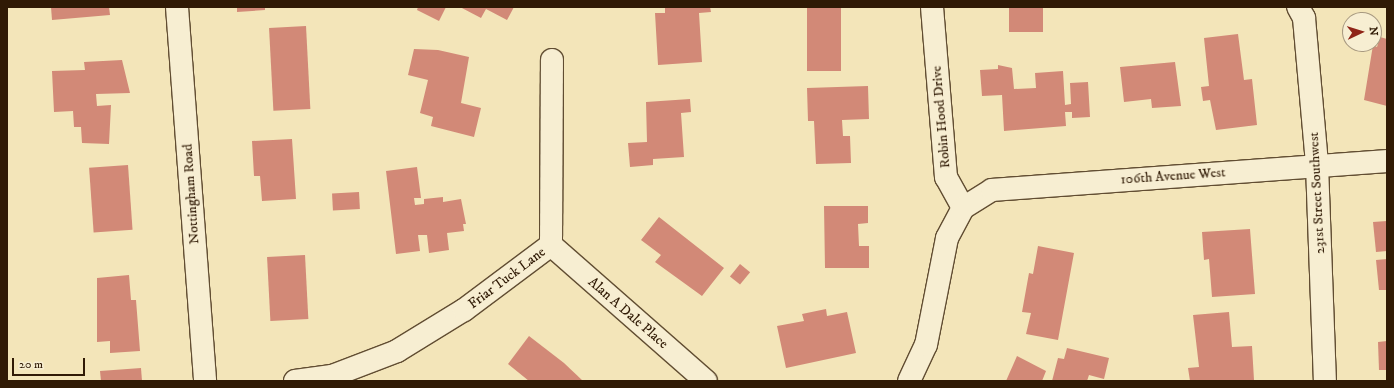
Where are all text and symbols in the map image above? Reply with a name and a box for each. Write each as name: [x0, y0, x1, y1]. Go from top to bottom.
north arrow: [1342, 12, 1382, 52]
text: N: [1366, 26, 1380, 36]
street label: Robin Hood Drive: [928, 65, 954, 169]
street label: 231st Street Southwest: [1305, 132, 1329, 254]
street label: Nottingham Road: [179, 143, 203, 245]
street label: 106th Avenue West: [1120, 164, 1226, 188]
street label: Friar Tuck Lane: [465, 244, 549, 312]
street label: Alan A Dale Place: [584, 274, 672, 352]
scale bar: [14, 350, 87, 376]
text: 20 m: [19, 357, 43, 372]

